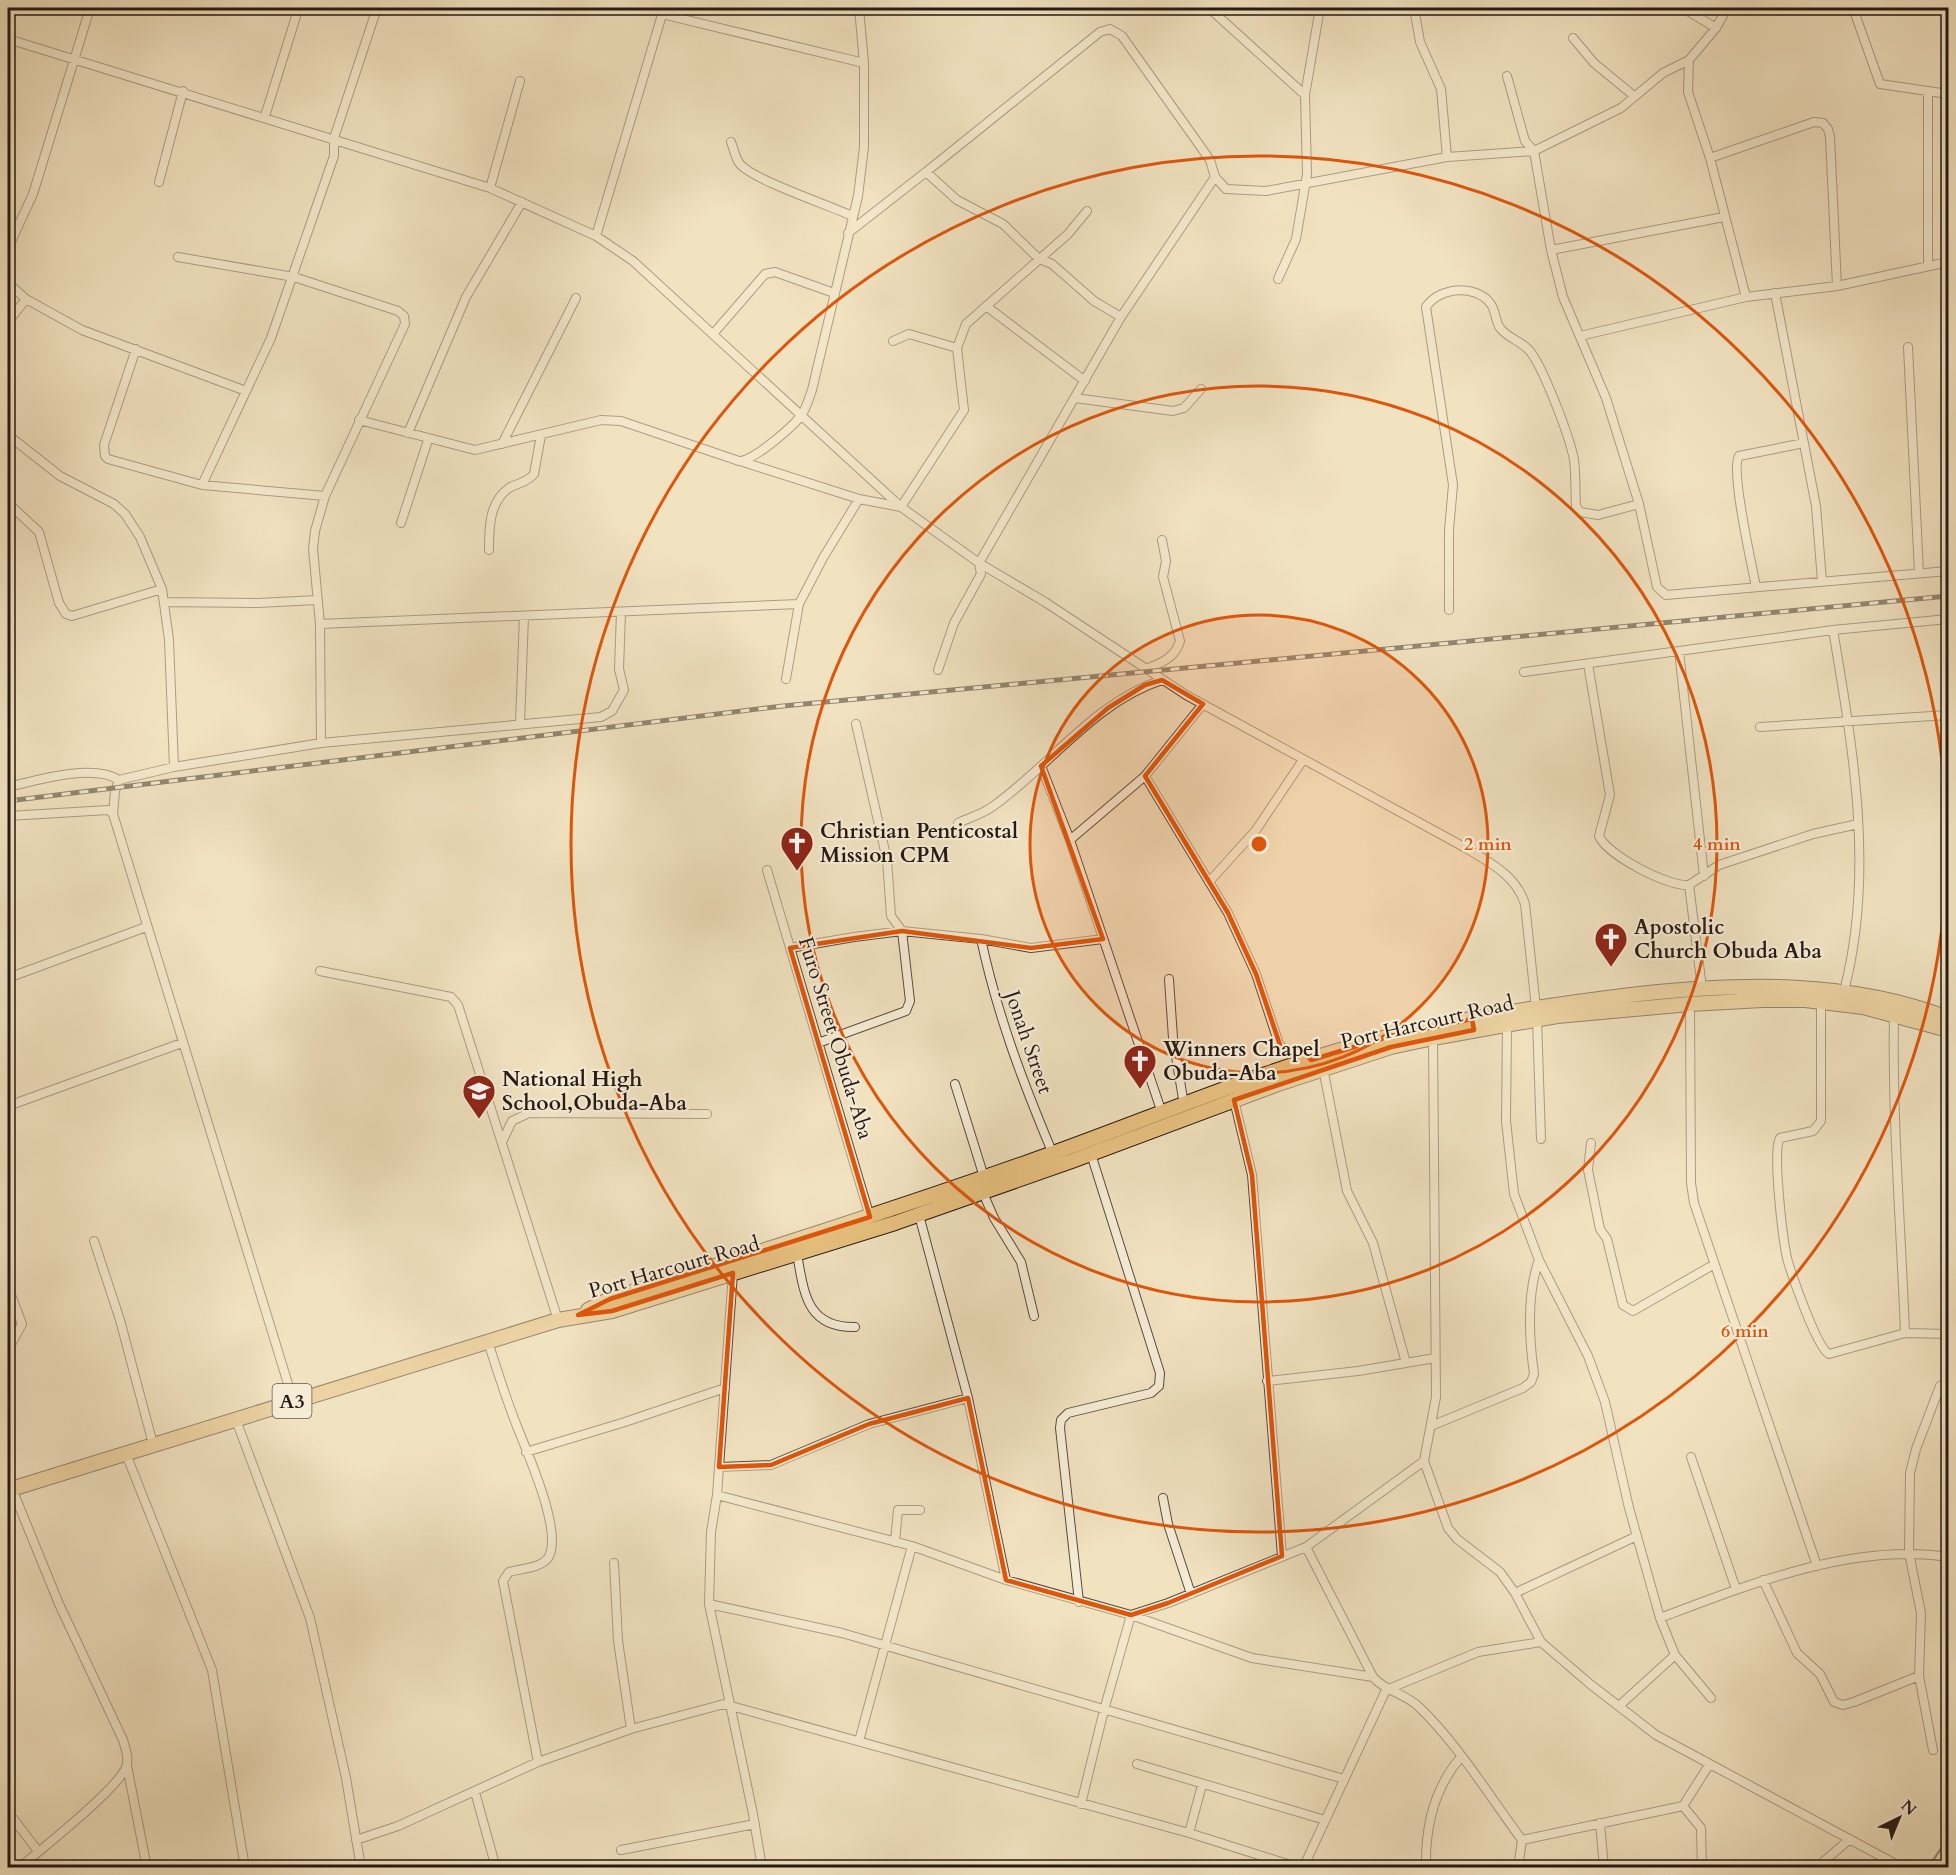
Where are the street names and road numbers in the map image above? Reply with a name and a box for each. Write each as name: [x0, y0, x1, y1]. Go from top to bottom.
street label: Furo Street Obuda-Aba: [791, 933, 880, 1143]
street label: Jonah Street: [996, 984, 1060, 1098]
street label: Port Harcourt Road: [1338, 989, 1516, 1056]
street label: Port Harcourt Road: [585, 1229, 763, 1306]
road number: A3: [272, 1384, 312, 1418]

